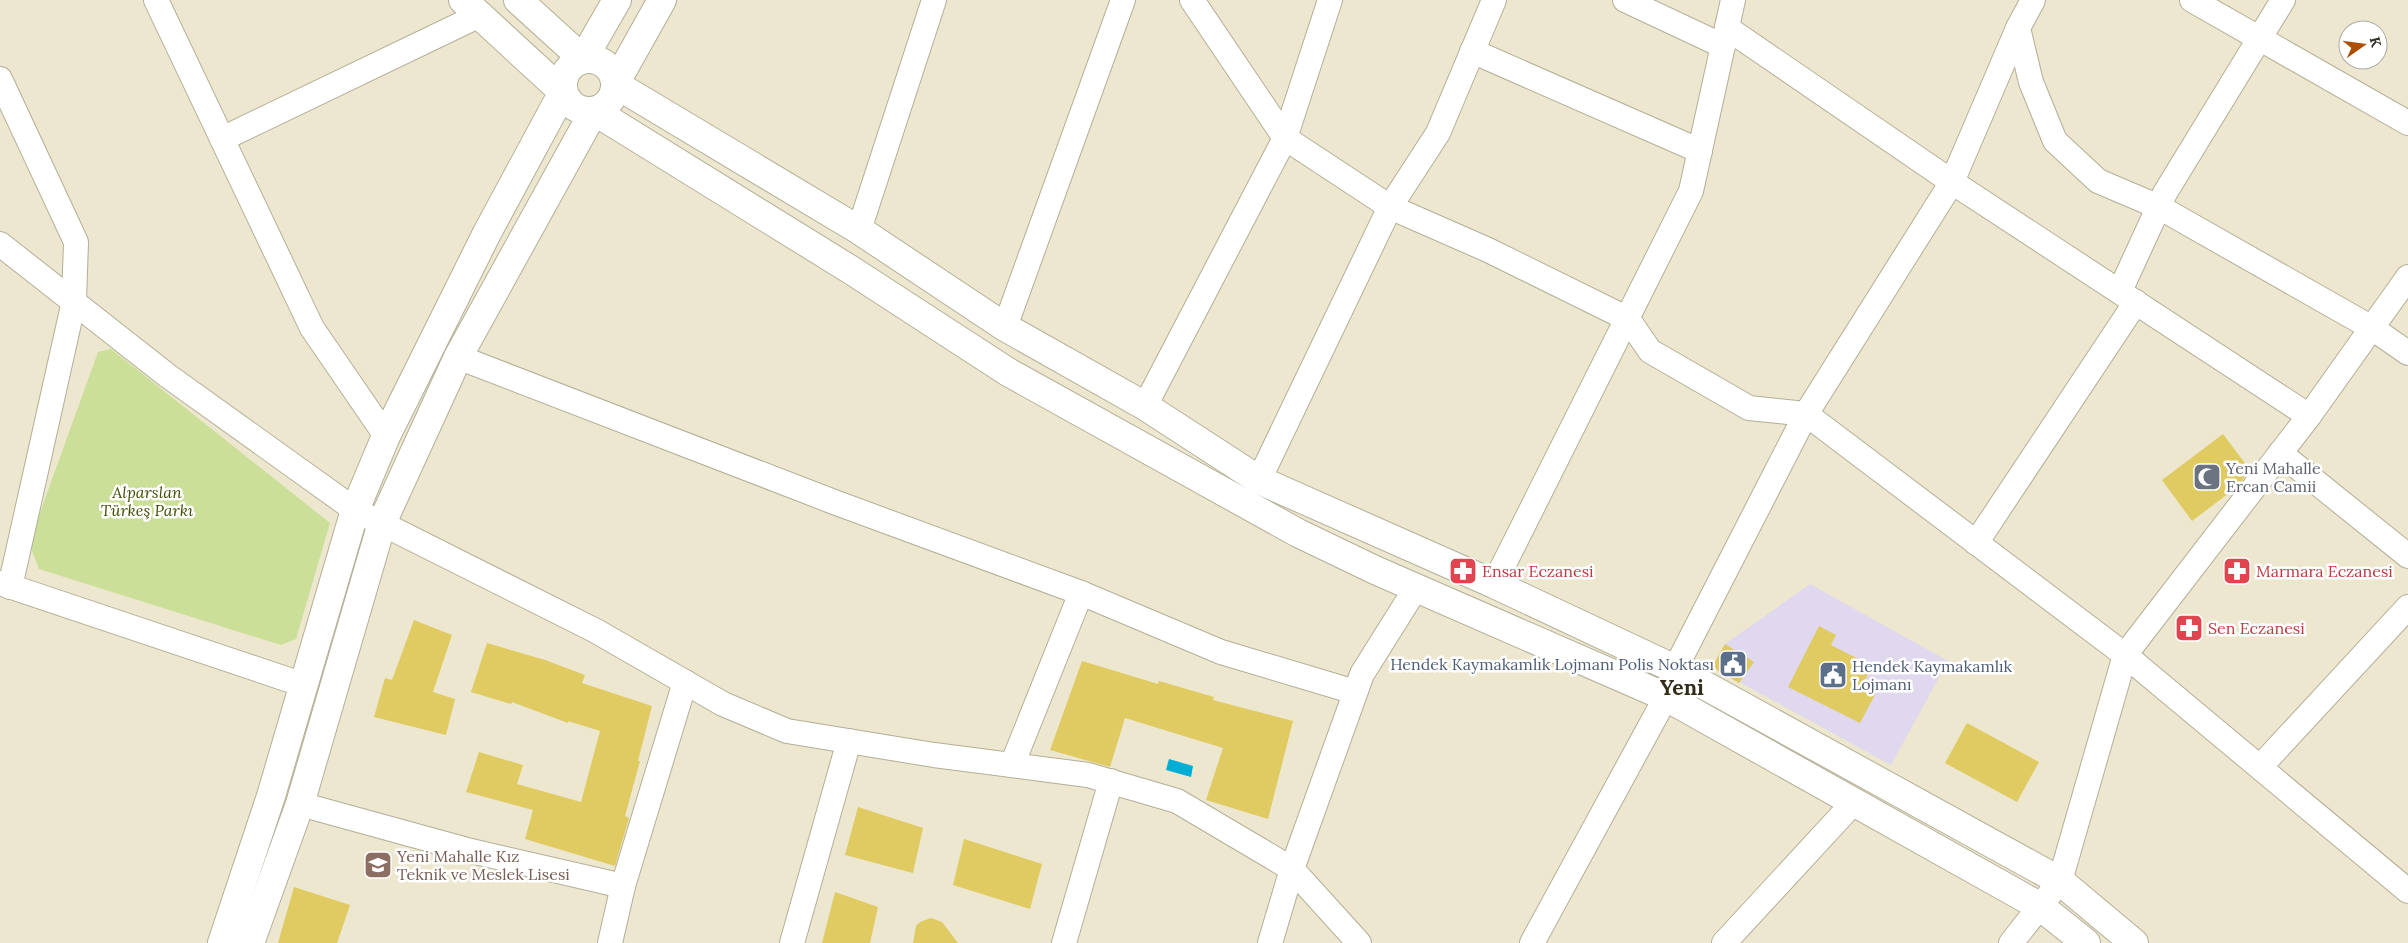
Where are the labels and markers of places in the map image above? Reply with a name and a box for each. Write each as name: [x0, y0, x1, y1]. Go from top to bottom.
place label: Yeni Mahalle Ercan Camii: [2225, 458, 2321, 496]
mosque icon: Yeni Mahalle Ercan Camii: [2192, 462, 2222, 492]
pharmacy icon: Ensar Eczanesi: [1448, 556, 1478, 586]
pharmacy icon: Marmara Eczanesi: [2222, 556, 2252, 586]
place label: Ensar Eczanesi: [1482, 561, 1594, 581]
place label: Marmara Eczanesi: [2256, 561, 2393, 581]
pharmacy icon: Sen Eczanesi: [2174, 613, 2204, 643]
place label: Sen Eczanesi: [2208, 618, 2305, 638]
public building icon: Hendek Kaymakamlık Lojmanı Polis Noktası: [1718, 649, 1748, 679]
place label: Hendek Kaymakamlık Lojmanı Polis Noktası: [1390, 654, 1714, 674]
place label: Hendek Kaymakamlık Lojmanı: [1852, 656, 2013, 694]
public building icon: Hendek Kaymakamlık Lojmanı: [1818, 660, 1848, 690]
place label: Yeni Mahalle Kız Teknik ve Meslek Lisesi: [396, 846, 570, 884]
school or university icon: Yeni Mahalle Kız Teknik ve Meslek Lisesi: [363, 850, 393, 880]

